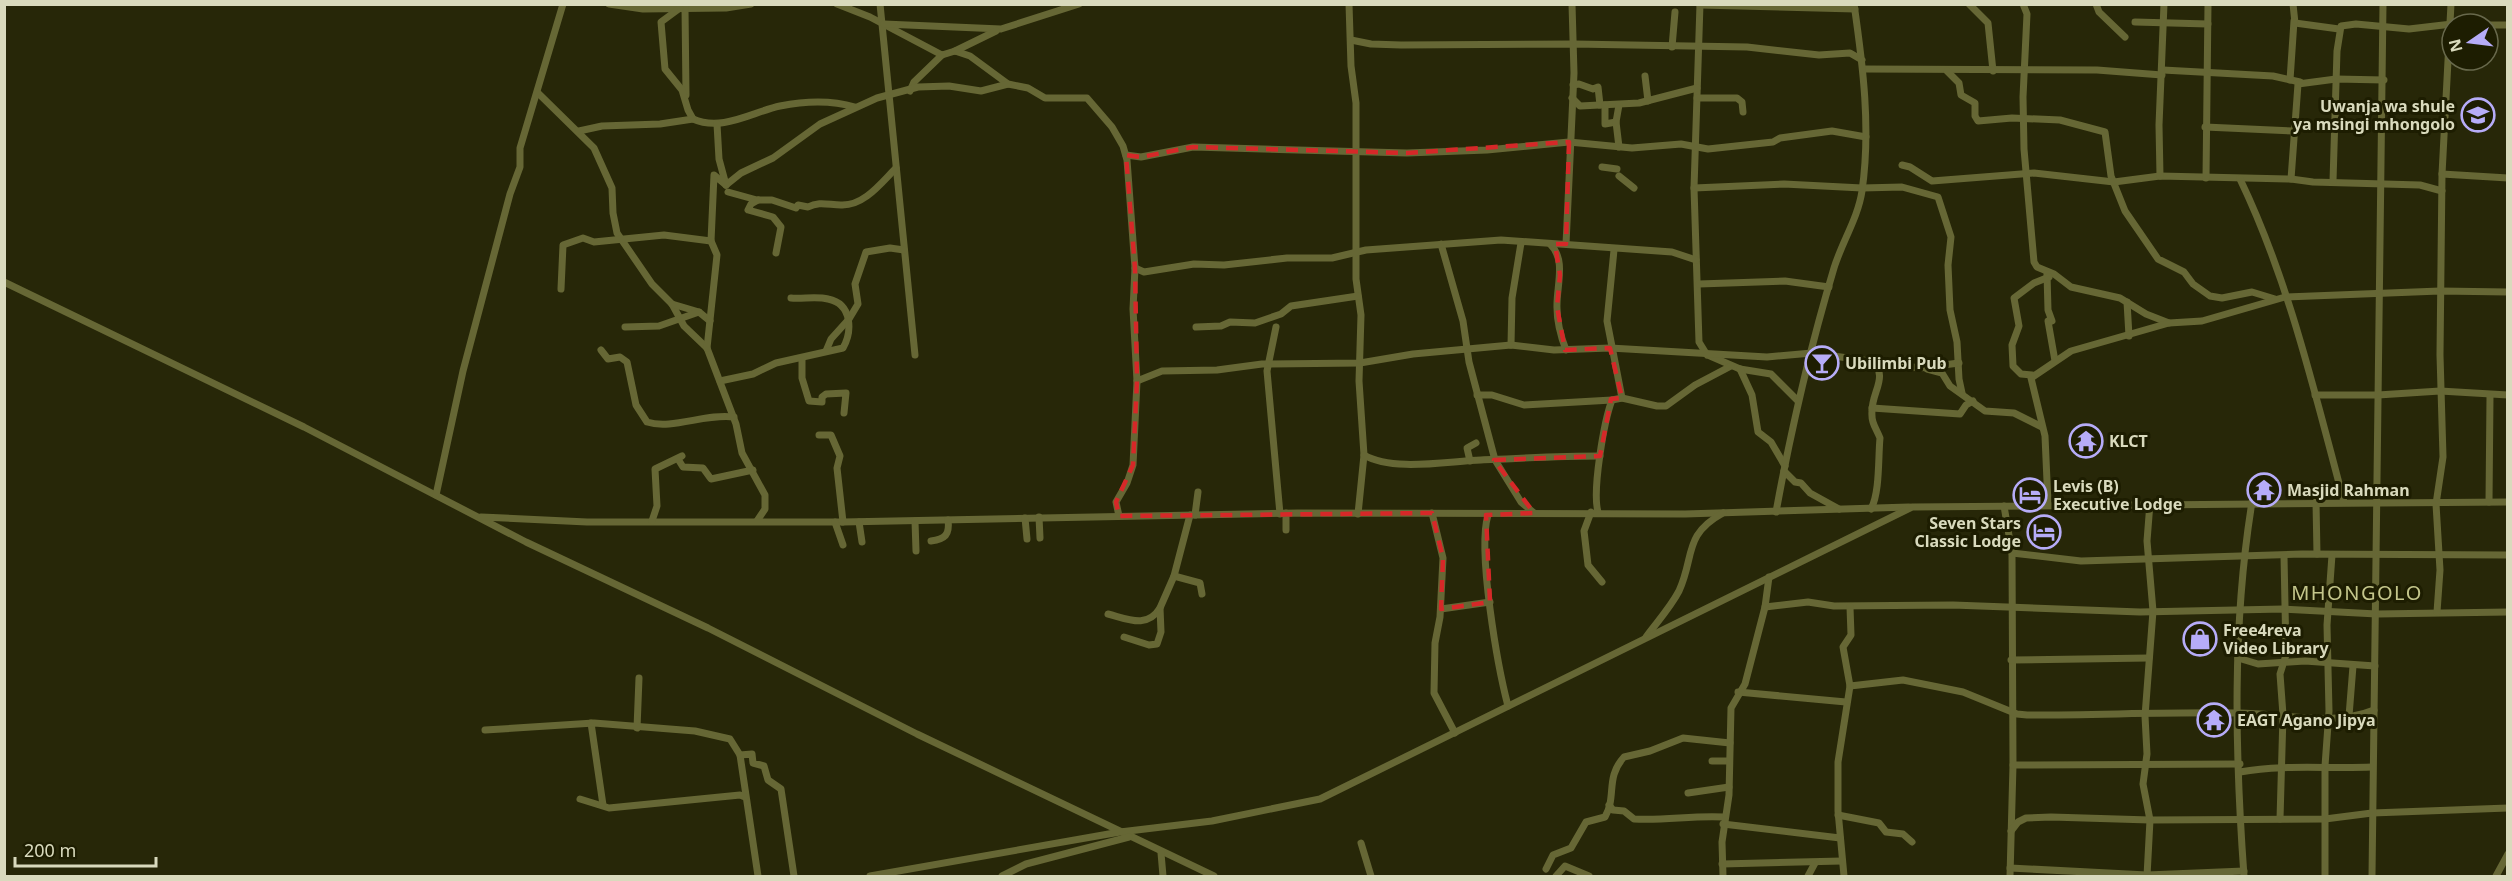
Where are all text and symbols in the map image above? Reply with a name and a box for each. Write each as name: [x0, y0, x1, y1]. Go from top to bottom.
north arrow: [2440, 12, 2500, 72]
text: N: [2443, 37, 2468, 55]
place label: Uwanja wa shule ya msingi mhongolo: [2293, 95, 2455, 135]
school or university icon: Uwanja wa shule ya msingi mhongolo: [2460, 97, 2496, 133]
bar icon: Ubilimbi Pub: [1804, 345, 1840, 381]
place label: Ubilimbi Pub: [1845, 352, 1947, 374]
temple icon: KLCT: [2068, 423, 2104, 459]
place label: KLCT: [2109, 430, 2148, 452]
temple icon: Masjid Rahman: [2246, 472, 2282, 508]
place label: Levis (B) Executive Lodge: [2053, 475, 2182, 515]
hotel icon: Levis (B) Executive Lodge: [2012, 477, 2048, 513]
place label: Masjid Rahman: [2287, 479, 2410, 501]
place label: Seven Stars Classic Lodge: [1914, 512, 2021, 552]
hotel icon: Seven Stars Classic Lodge: [2026, 514, 2062, 550]
district label: MHONGOLO: [2291, 579, 2423, 606]
place label: Free4reva Video Library: [2223, 619, 2329, 659]
shop icon: Free4reva Video Library: [2182, 621, 2218, 657]
temple icon: EAGT Agano Jipya: [2196, 702, 2232, 738]
place label: EAGT Agano Jipya: [2237, 709, 2376, 731]
scale bar: [15, 830, 156, 868]
text: 200 m: [24, 838, 76, 862]

